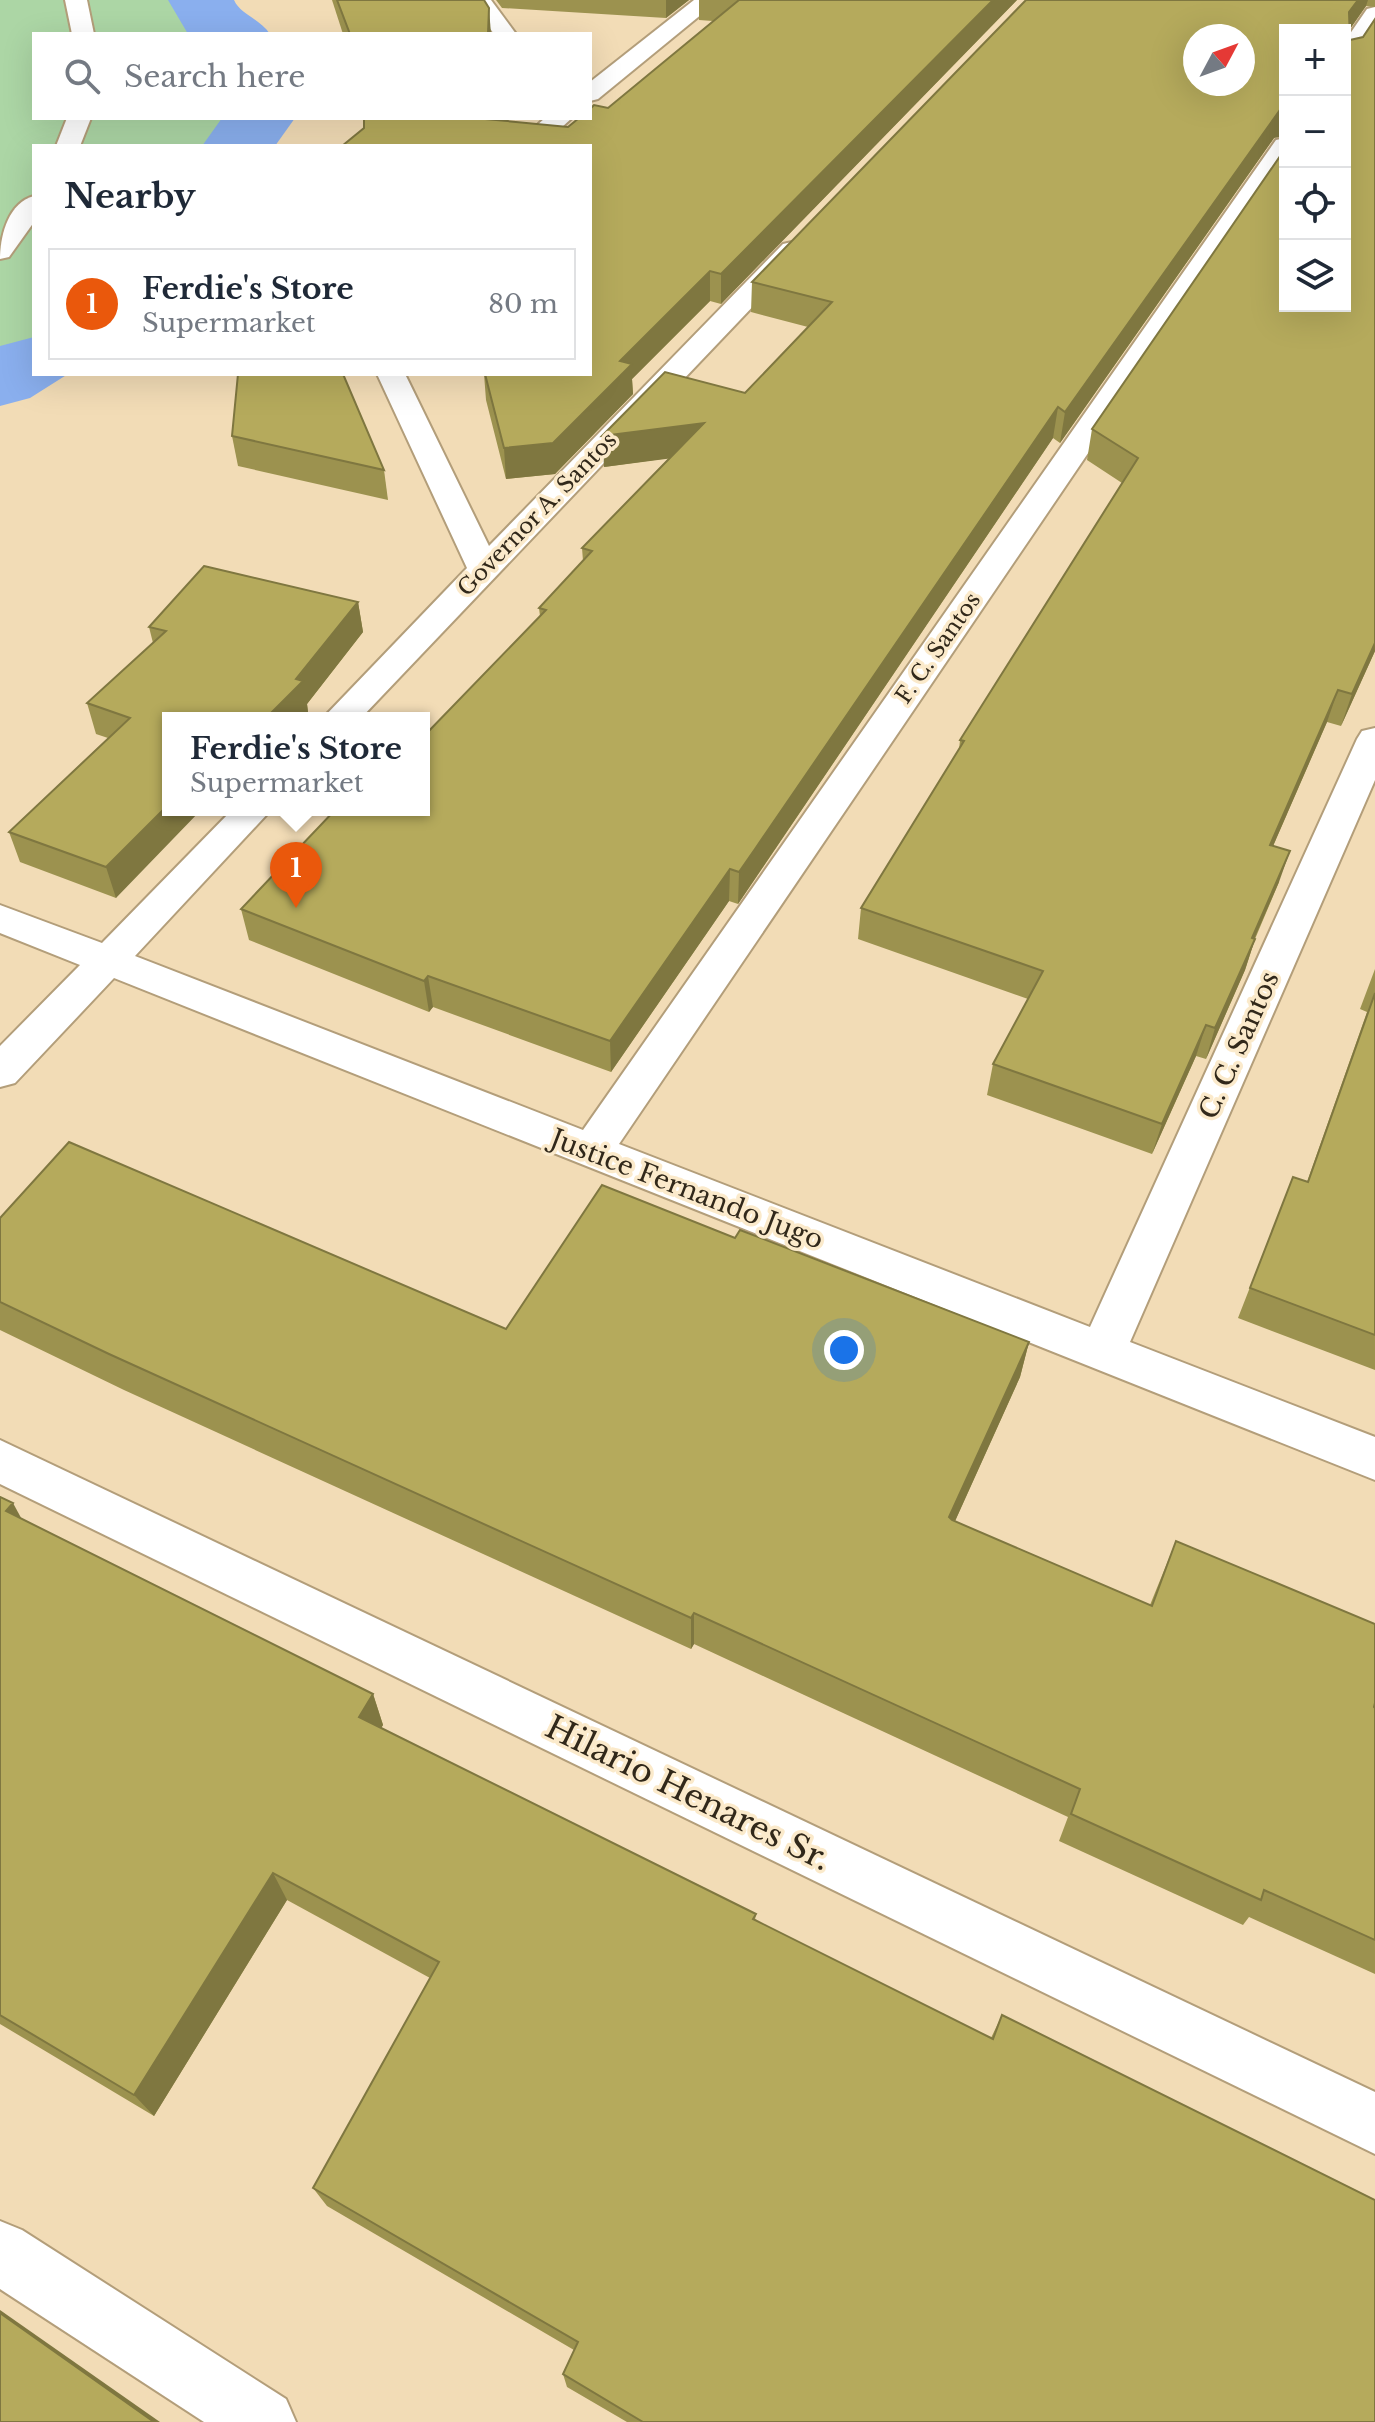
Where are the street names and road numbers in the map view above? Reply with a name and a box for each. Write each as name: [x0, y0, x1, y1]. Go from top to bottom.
street label: Governor A. Santos: [452, 426, 622, 602]
street label: F. C. Santos: [890, 587, 986, 709]
street label: C. C. Santos: [1192, 966, 1286, 1124]
street label: Justice Fernando Jugo: [543, 1121, 828, 1256]
street label: Hilario Henares Sr.: [539, 1707, 837, 1879]

